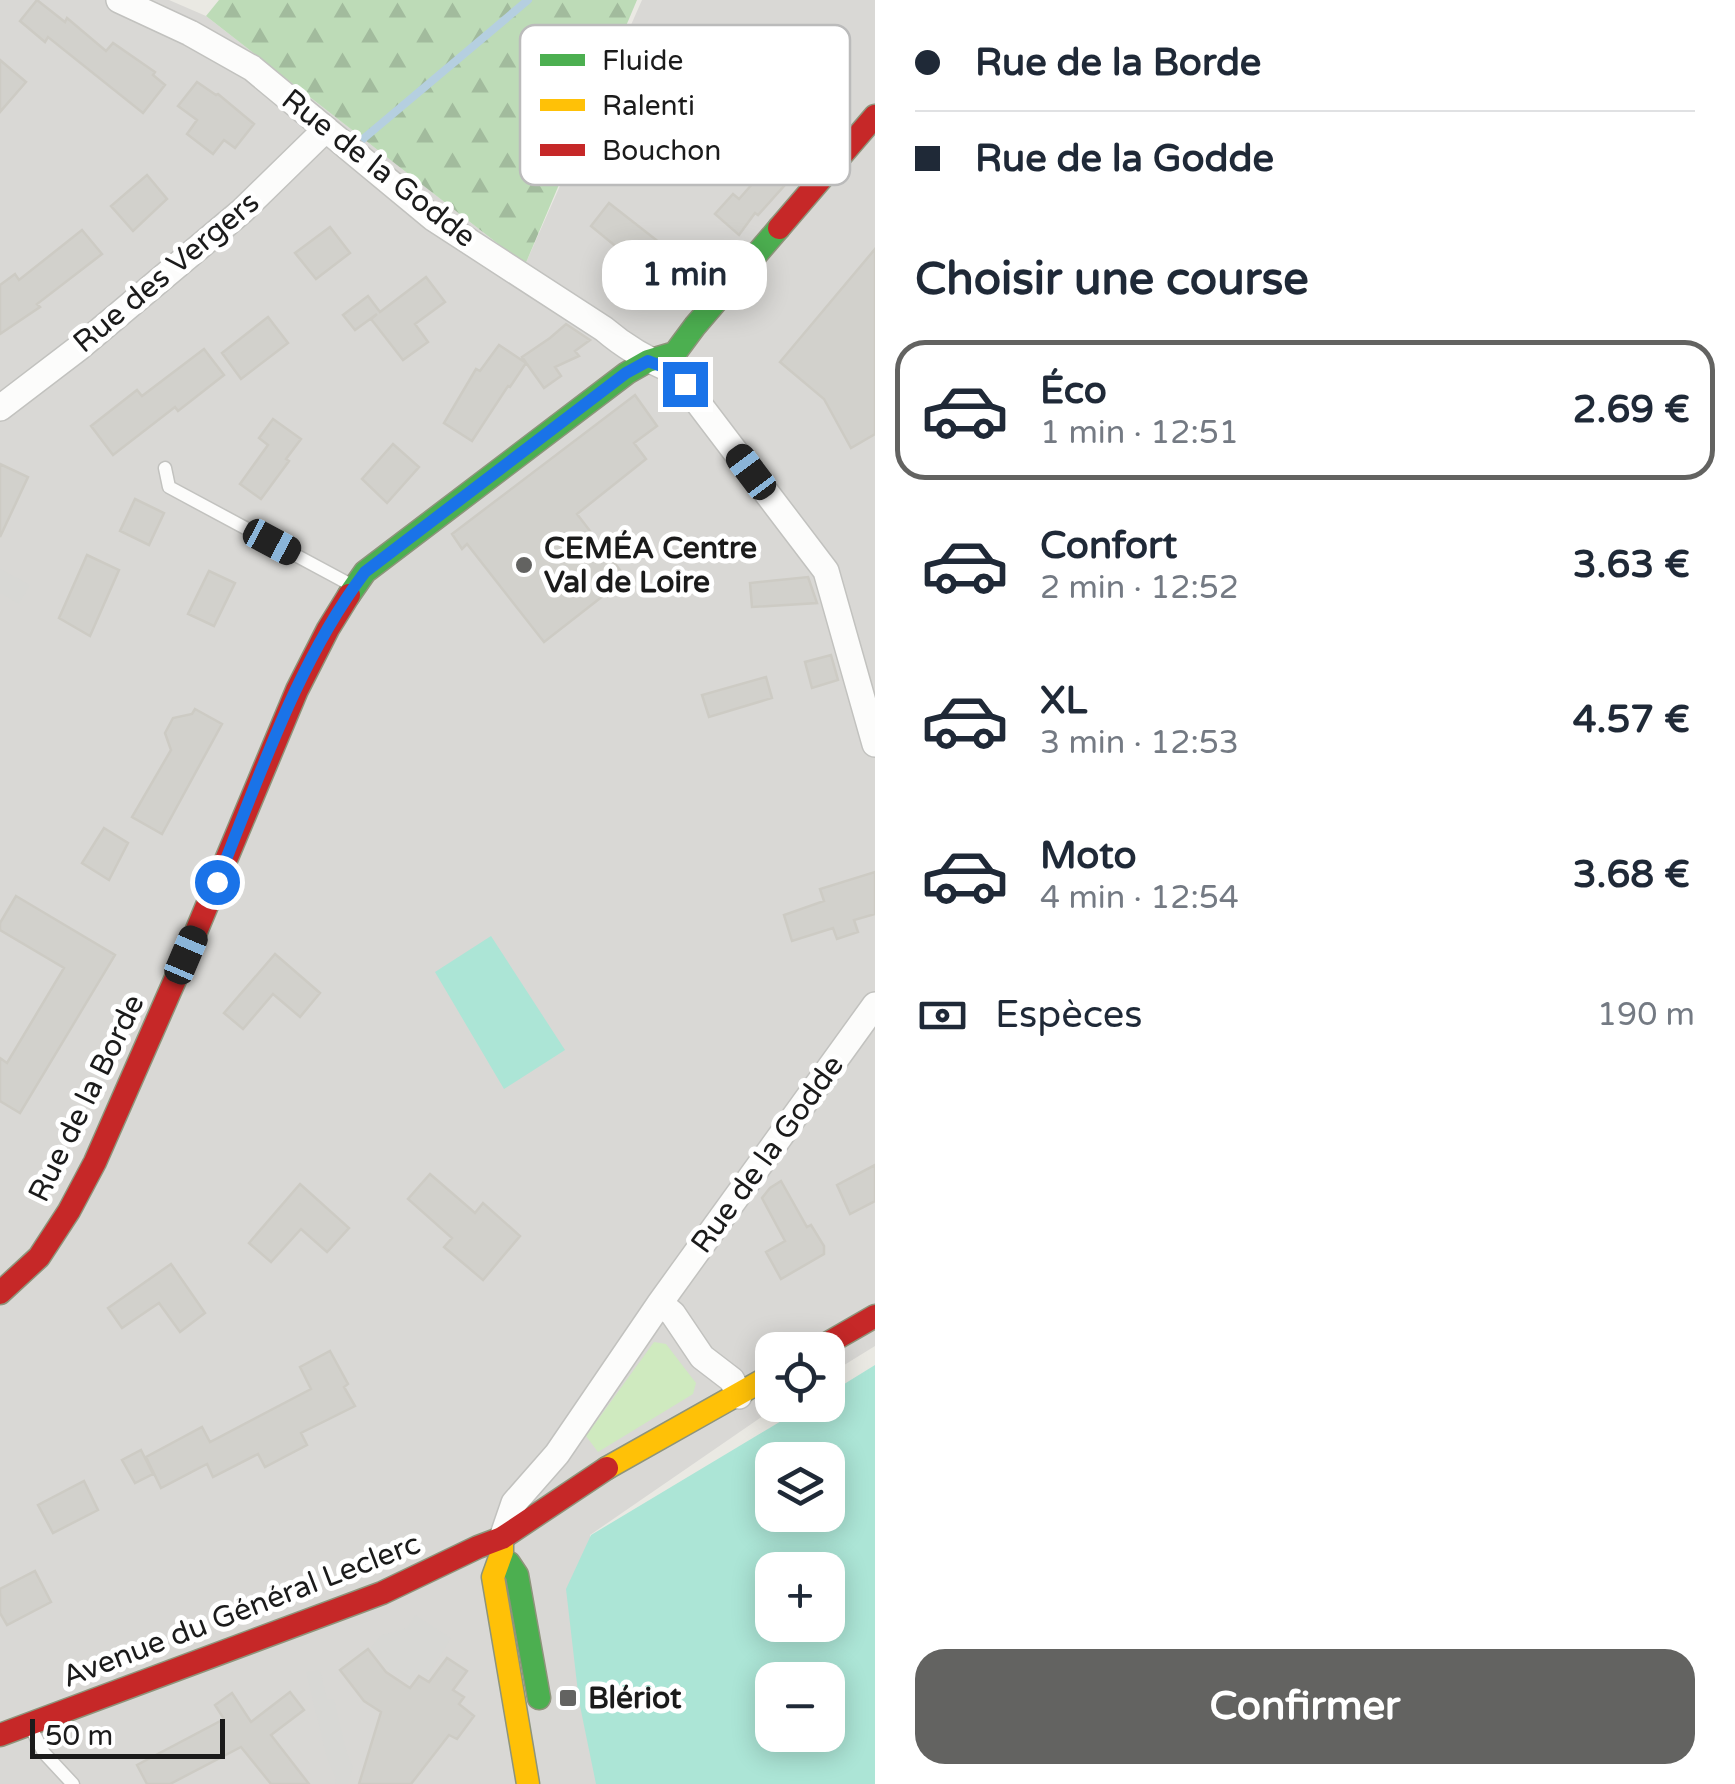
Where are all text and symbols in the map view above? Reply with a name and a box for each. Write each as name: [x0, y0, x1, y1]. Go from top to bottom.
legend: [520, 25, 850, 185]
text: Rue de la Borde: [975, 40, 1261, 86]
text: Fluide: [602, 44, 683, 78]
street label: Rue de la Godde: [274, 81, 483, 256]
text: Ralenti: [602, 89, 695, 123]
text: Bouchon: [602, 134, 721, 168]
text: Rue de la Godde: [975, 136, 1274, 182]
street label: Rue des Vergers: [66, 184, 267, 361]
callout: 1 min: [602, 239, 768, 309]
text: Choisir une course: [915, 253, 1309, 307]
text: 1 min: [642, 256, 727, 294]
route end: [663, 362, 708, 407]
icon: car: [920, 365, 1010, 455]
text: Éco: [1040, 368, 1107, 414]
text: 2.69 €: [1573, 387, 1690, 433]
text: 1 min · 12:51: [1040, 414, 1239, 452]
car: [721, 439, 781, 505]
car: [238, 515, 306, 569]
icon: car: [920, 520, 1010, 610]
text: Confort: [1040, 523, 1177, 569]
place label: CEMÉA Centre Val de Loire: [544, 529, 757, 601]
text: 3.63 €: [1573, 542, 1690, 588]
marker: CEMÉA Centre Val de Loire: [513, 554, 535, 576]
text: 2 min · 12:52: [1040, 569, 1239, 607]
icon: car: [920, 675, 1010, 765]
text: XL: [1040, 678, 1087, 724]
text: 4.57 €: [1573, 697, 1690, 743]
text: 3 min · 12:53: [1040, 724, 1239, 762]
icon: car: [920, 830, 1010, 920]
text: Moto: [1040, 833, 1136, 879]
text: 3.68 €: [1573, 852, 1690, 898]
route start: [195, 860, 240, 905]
text: 4 min · 12:54: [1040, 879, 1239, 917]
car: [160, 922, 212, 988]
icon: cash: [915, 988, 970, 1043]
street label: Rue de la Borde: [20, 989, 153, 1208]
text: Espèces: [995, 992, 1143, 1038]
text: 190 m: [1597, 996, 1695, 1034]
street label: Rue de la Godde: [683, 1048, 852, 1261]
map controls: [755, 1332, 845, 1752]
button: locate: [755, 1332, 845, 1422]
button: layers: [755, 1442, 845, 1532]
street label: Avenue du Général Leclerc: [57, 1525, 425, 1696]
button: +: [755, 1552, 845, 1642]
button: Confirmer: [915, 1649, 1695, 1764]
button: −: [755, 1662, 845, 1752]
place label: Blériot: [588, 1680, 682, 1717]
marker: Blériot: [557, 1687, 579, 1709]
scale bar: [30, 1714, 225, 1758]
text: 50 m: [45, 1719, 113, 1753]

